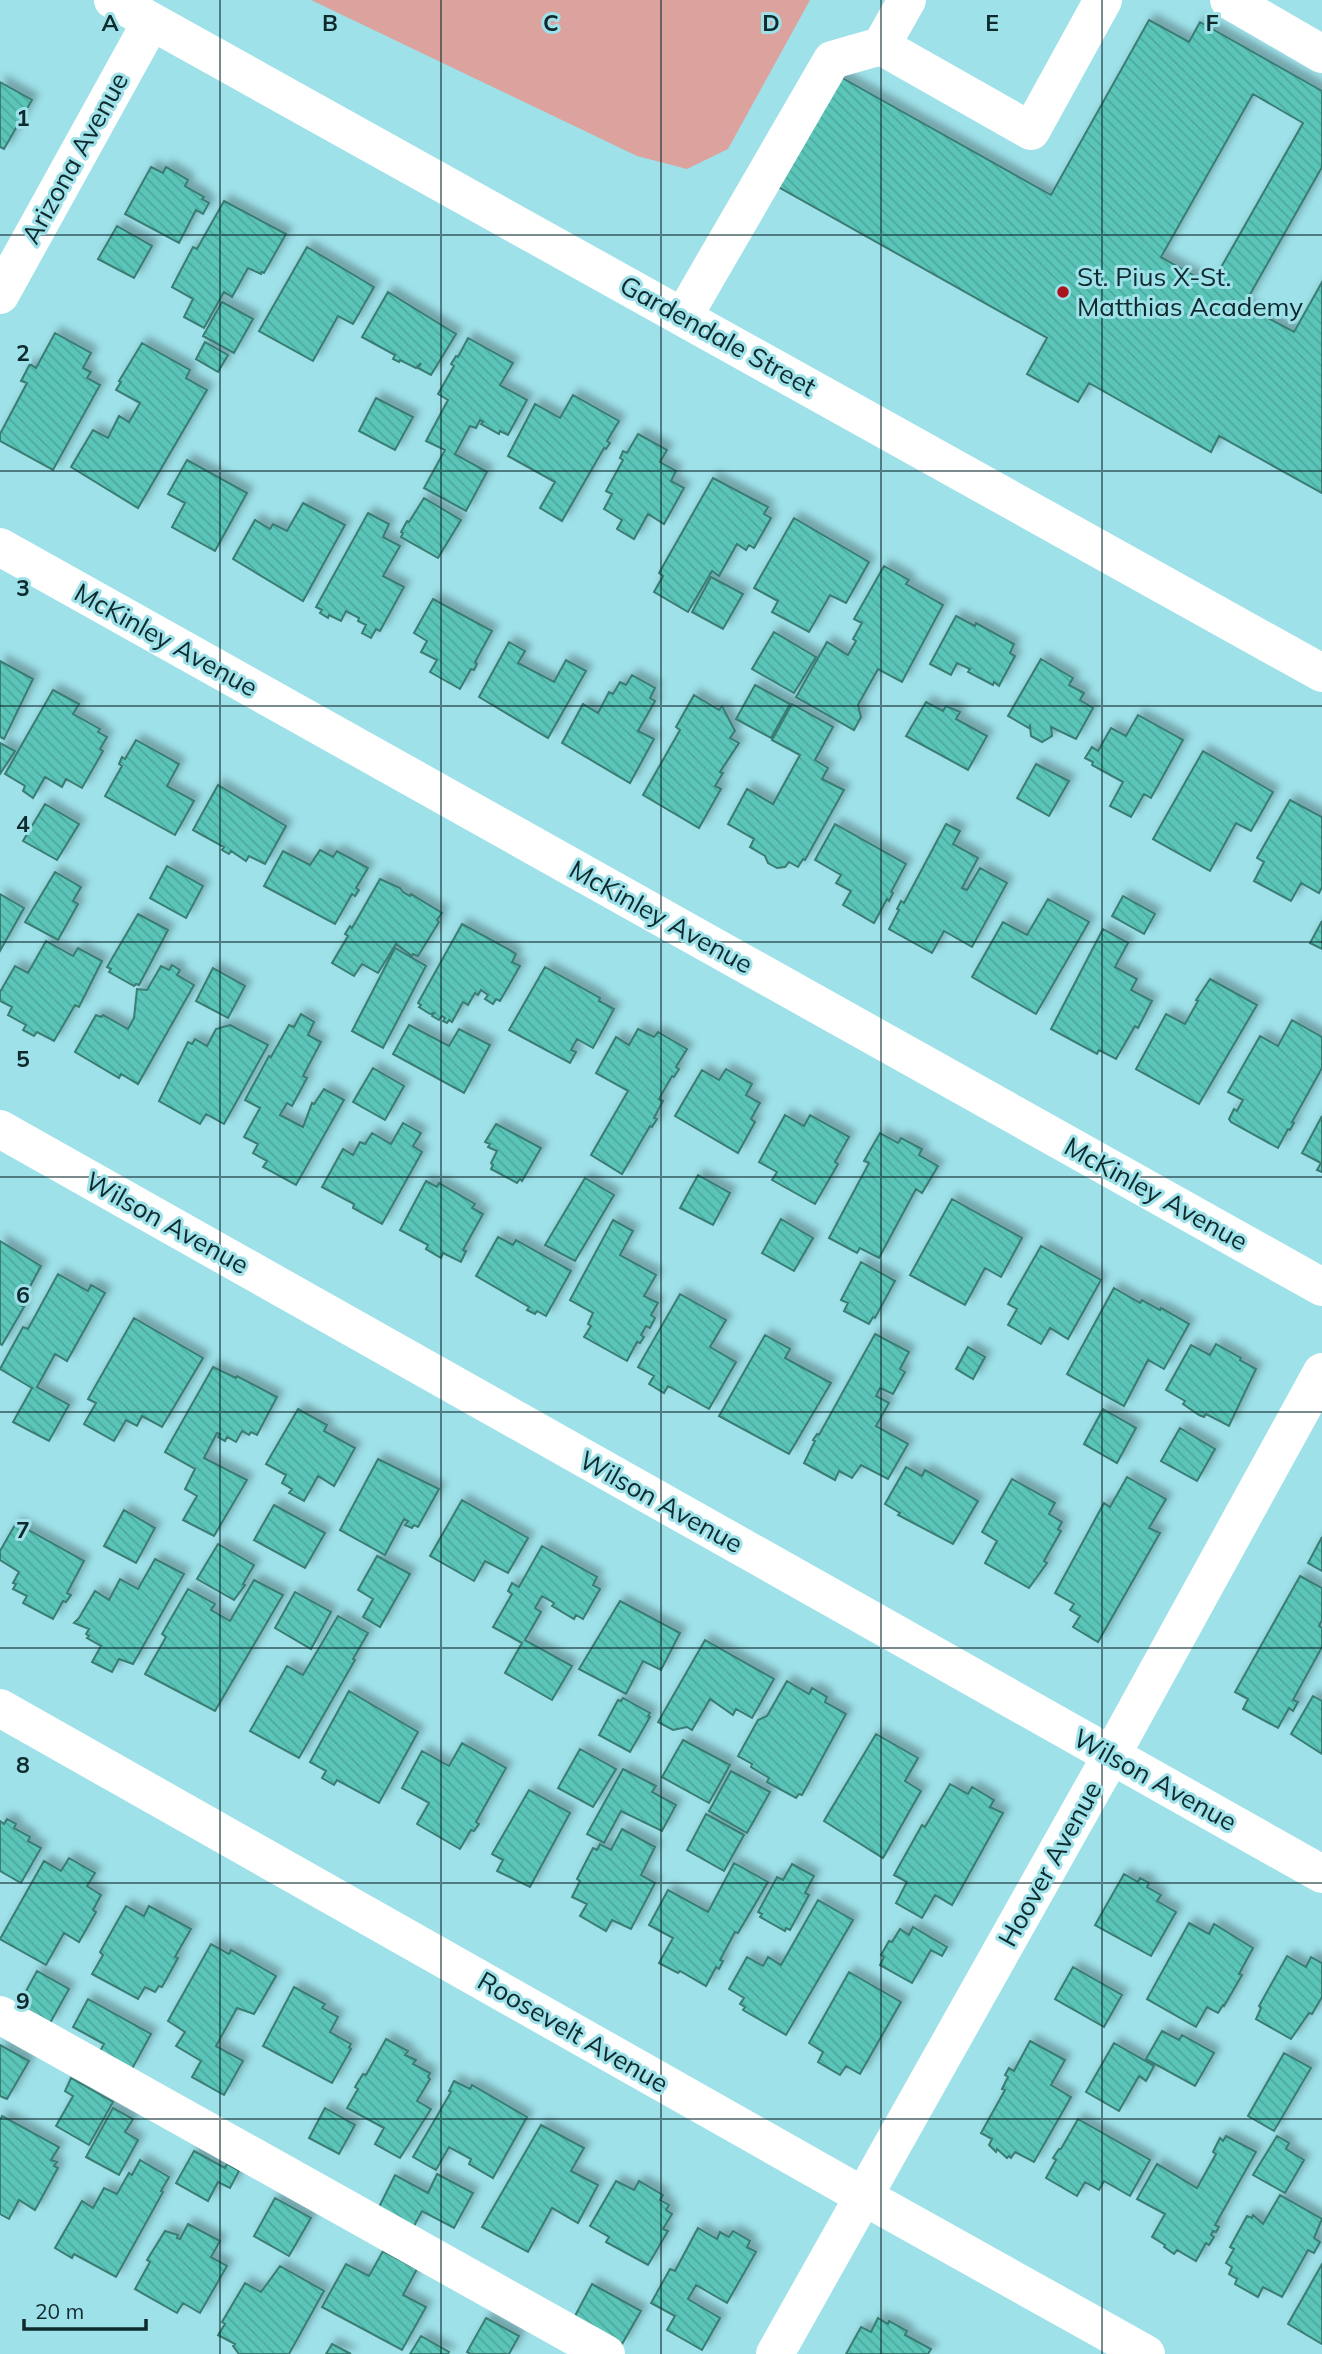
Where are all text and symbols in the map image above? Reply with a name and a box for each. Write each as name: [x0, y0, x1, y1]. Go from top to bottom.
text: A: [101, 8, 119, 37]
text: B: [322, 8, 338, 37]
text: C: [543, 8, 559, 37]
text: D: [762, 8, 780, 37]
text: E: [985, 8, 999, 37]
text: F: [1205, 8, 1219, 37]
street label: Arizona Avenue: [14, 66, 135, 249]
text: 1: [16, 103, 30, 132]
place label: St. Pius X-St. Matthias Academy: [1077, 260, 1303, 323]
street label: Gardendale Street: [614, 268, 822, 403]
marker: St. Pius X-St. Matthias Academy: [1055, 284, 1071, 300]
text: 2: [16, 338, 30, 367]
text: 3: [16, 573, 30, 602]
street label: McKinley Avenue: [69, 576, 264, 704]
text: 4: [16, 809, 30, 838]
street label: McKinley Avenue: [564, 853, 759, 981]
text: 5: [16, 1044, 30, 1073]
street label: McKinley Avenue: [1059, 1130, 1254, 1258]
street label: Wilson Avenue: [80, 1164, 255, 1281]
text: 6: [16, 1280, 30, 1309]
street label: Wilson Avenue: [574, 1443, 749, 1560]
text: 7: [16, 1515, 30, 1544]
street label: Wilson Avenue: [1068, 1721, 1243, 1838]
text: 8: [16, 1750, 30, 1779]
street label: Hoover Avenue: [991, 1775, 1109, 1952]
street label: Roosevelt Avenue: [472, 1964, 674, 2100]
text: 9: [16, 1986, 30, 2015]
scale bar: [24, 2288, 147, 2332]
text: 20 m: [35, 2298, 84, 2324]

